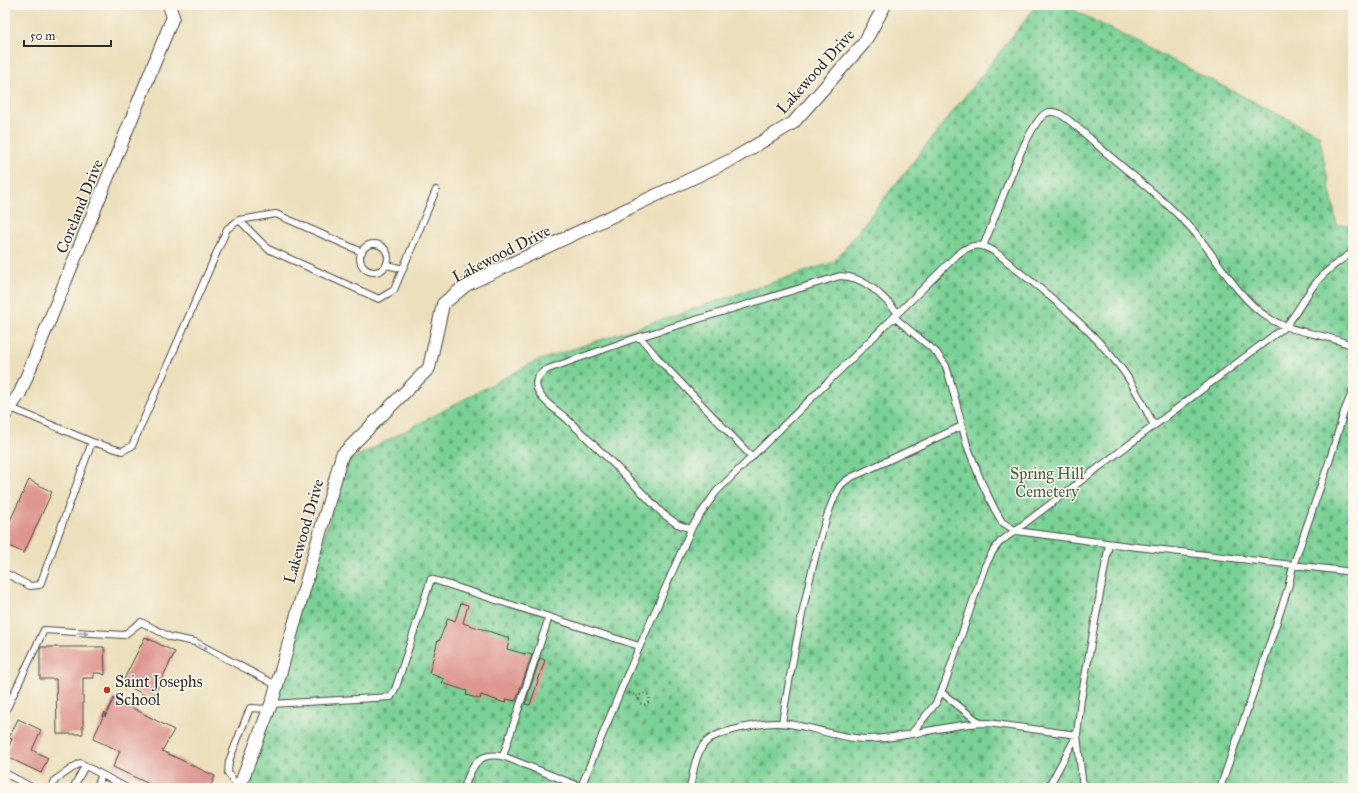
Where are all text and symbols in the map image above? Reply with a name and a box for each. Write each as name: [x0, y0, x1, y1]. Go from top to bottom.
scale bar: [24, 22, 111, 48]
street label: Lakewood Drive: [772, 25, 859, 118]
text: 50 m: [30, 29, 55, 43]
street label: Coreland Drive: [52, 156, 107, 256]
street label: Lakewood Drive: [449, 220, 554, 286]
park label: Spring Hill Cemetery: [1010, 464, 1085, 501]
street label: Lakewood Drive: [279, 476, 328, 586]
one-way arrow: [77, 629, 89, 636]
one-way arrow: [197, 643, 209, 650]
place label: Saint Josephs School: [115, 672, 203, 709]
marker: Saint Josephs School: [102, 685, 112, 695]

